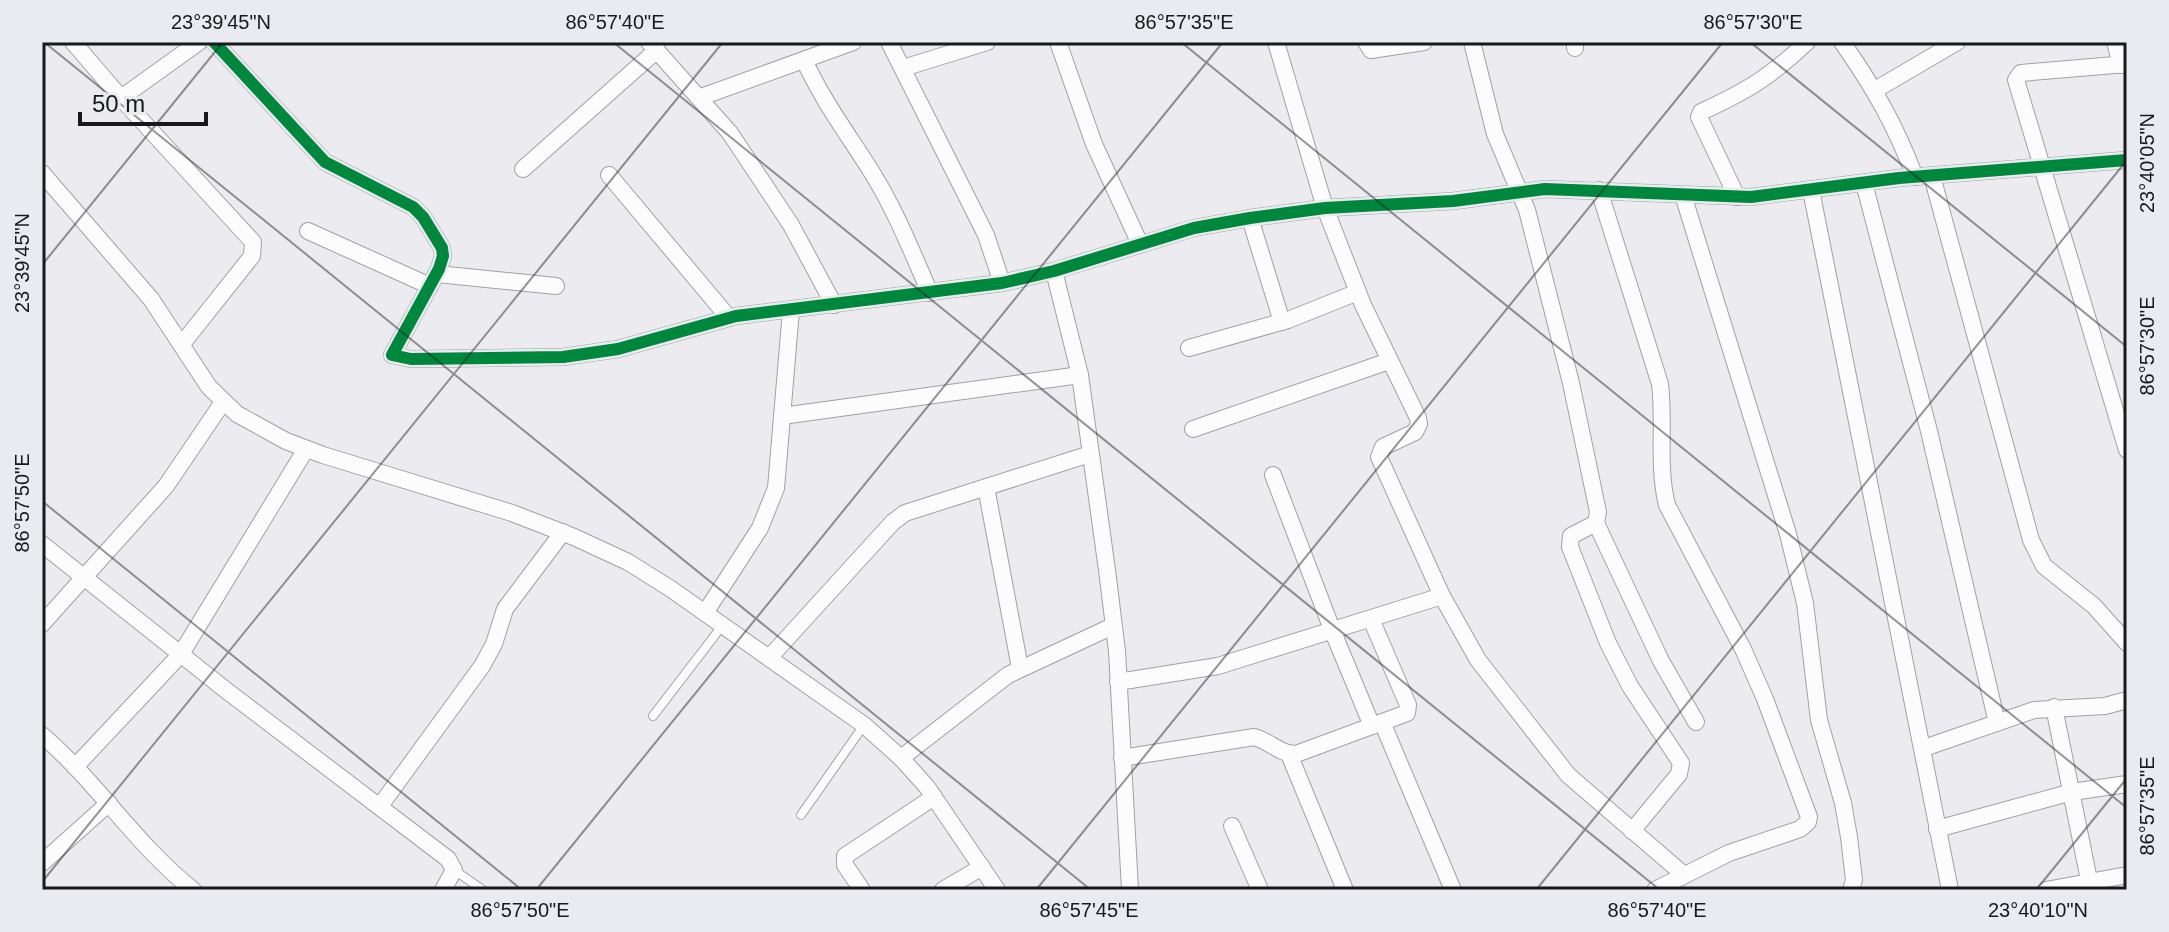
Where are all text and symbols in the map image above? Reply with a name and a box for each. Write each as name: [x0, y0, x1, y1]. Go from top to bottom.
text: 23°39'45"N: [171, 11, 271, 33]
text: 86°57'40"E: [566, 11, 665, 33]
text: 86°57'35"E: [1135, 11, 1234, 33]
text: 86°57'30"E: [1704, 11, 1803, 33]
scale bar: [80, 76, 206, 126]
text: 50 m: [92, 90, 145, 117]
text: 23°40'05"N: [2136, 113, 2158, 213]
text: 23°39'45"N: [11, 213, 33, 313]
text: 86°57'30"E: [2136, 297, 2158, 396]
text: 86°57'50"E: [11, 454, 33, 553]
text: 86°57'35"E: [2136, 757, 2158, 856]
text: 86°57'50"E: [471, 899, 570, 921]
text: 86°57'45"E: [1040, 899, 1139, 921]
text: 86°57'40"E: [1608, 899, 1707, 921]
text: 23°40'10"N: [1988, 899, 2088, 921]

